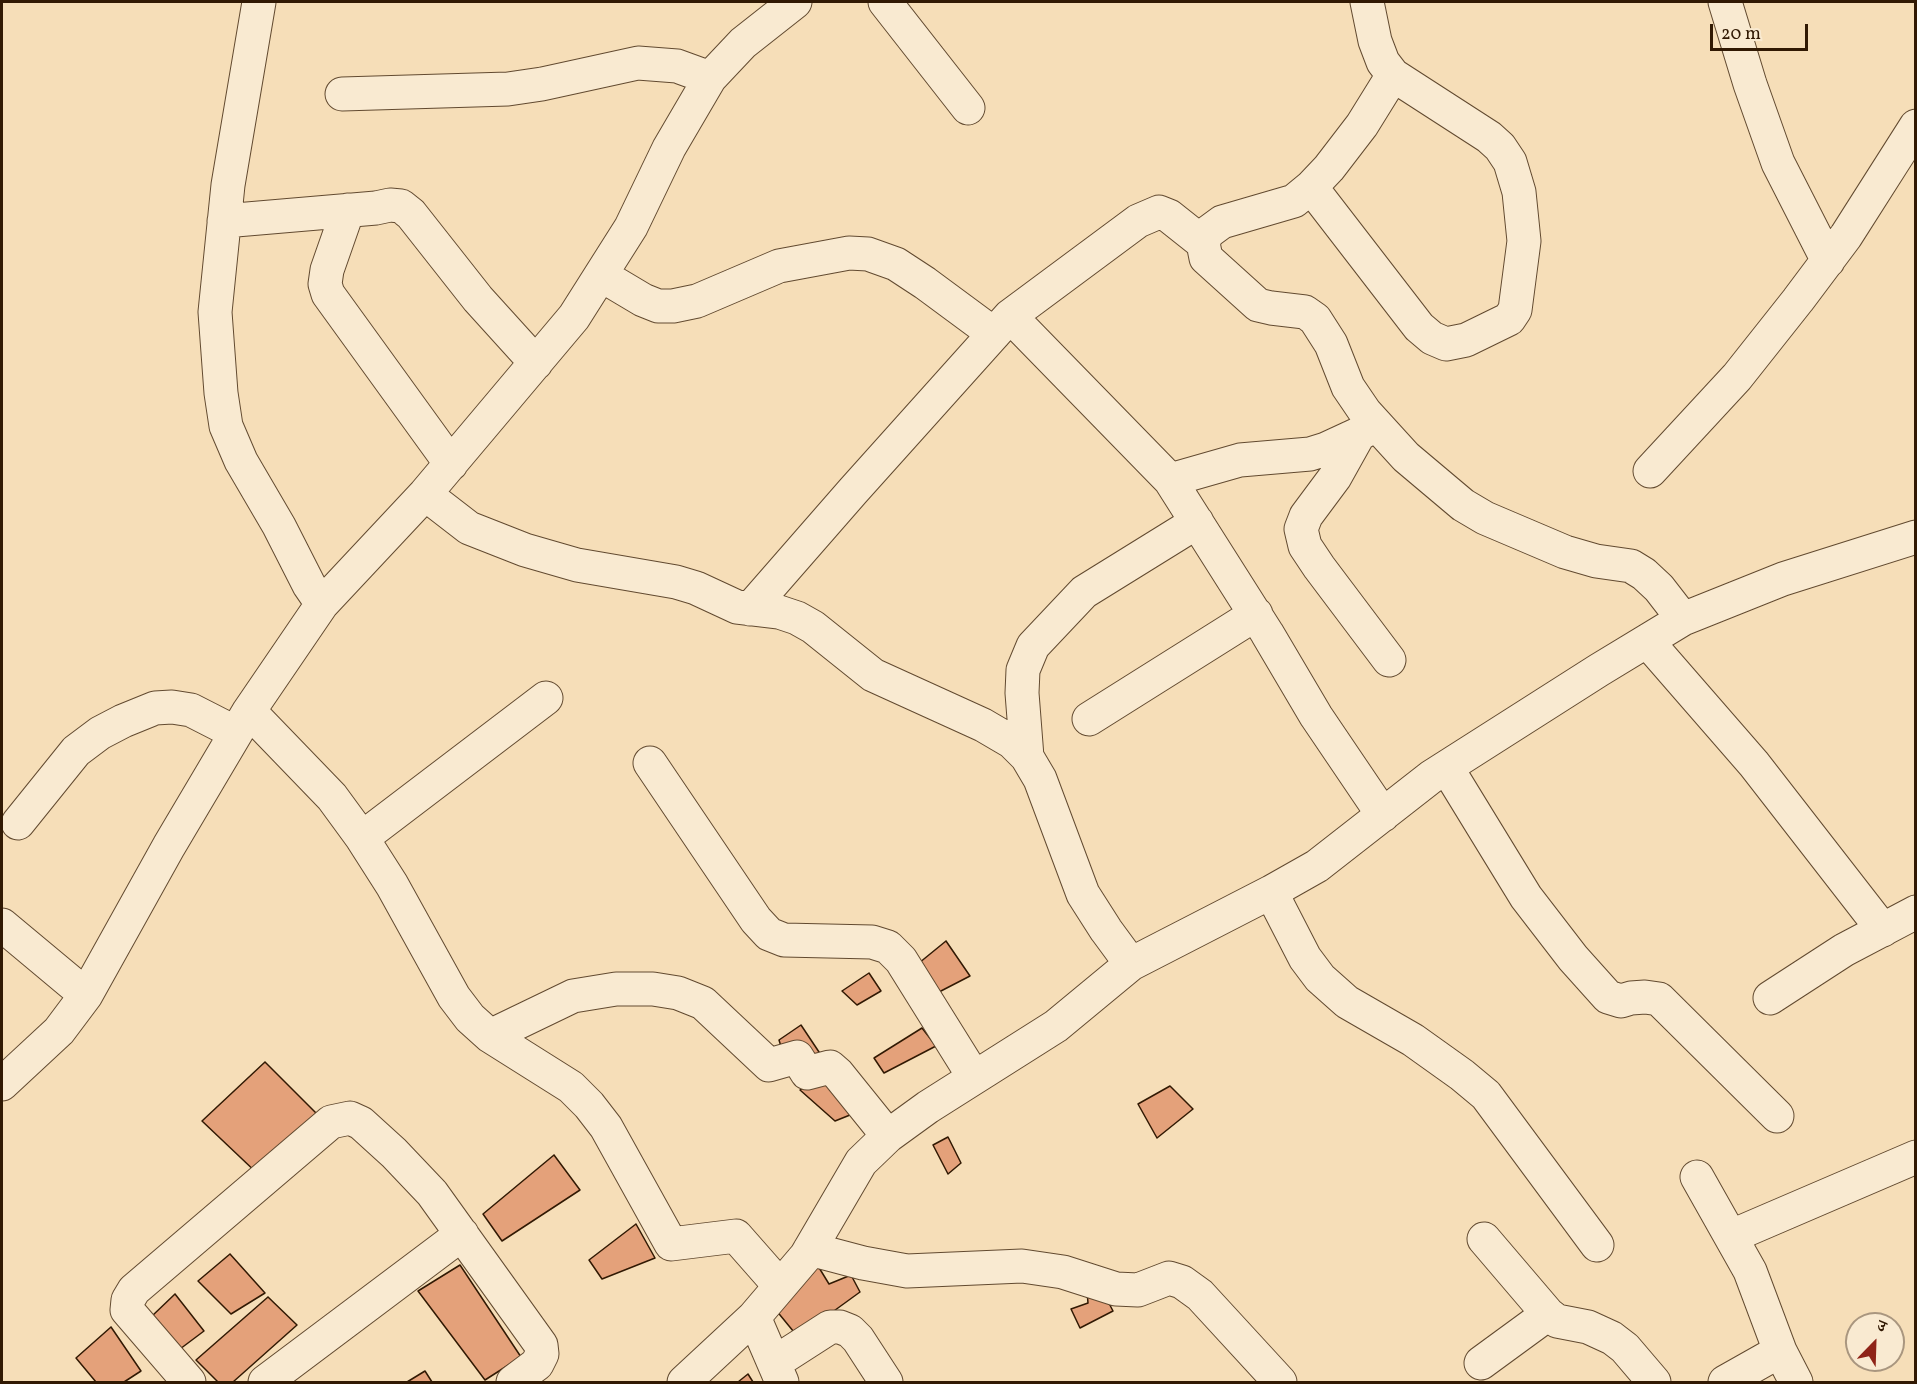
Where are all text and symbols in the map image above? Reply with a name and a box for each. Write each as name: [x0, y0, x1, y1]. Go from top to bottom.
scale bar: [1713, 12, 1810, 50]
text: 20 m: [1721, 22, 1761, 47]
north arrow: [1845, 1312, 1905, 1372]
text: उ: [1873, 1316, 1889, 1339]

